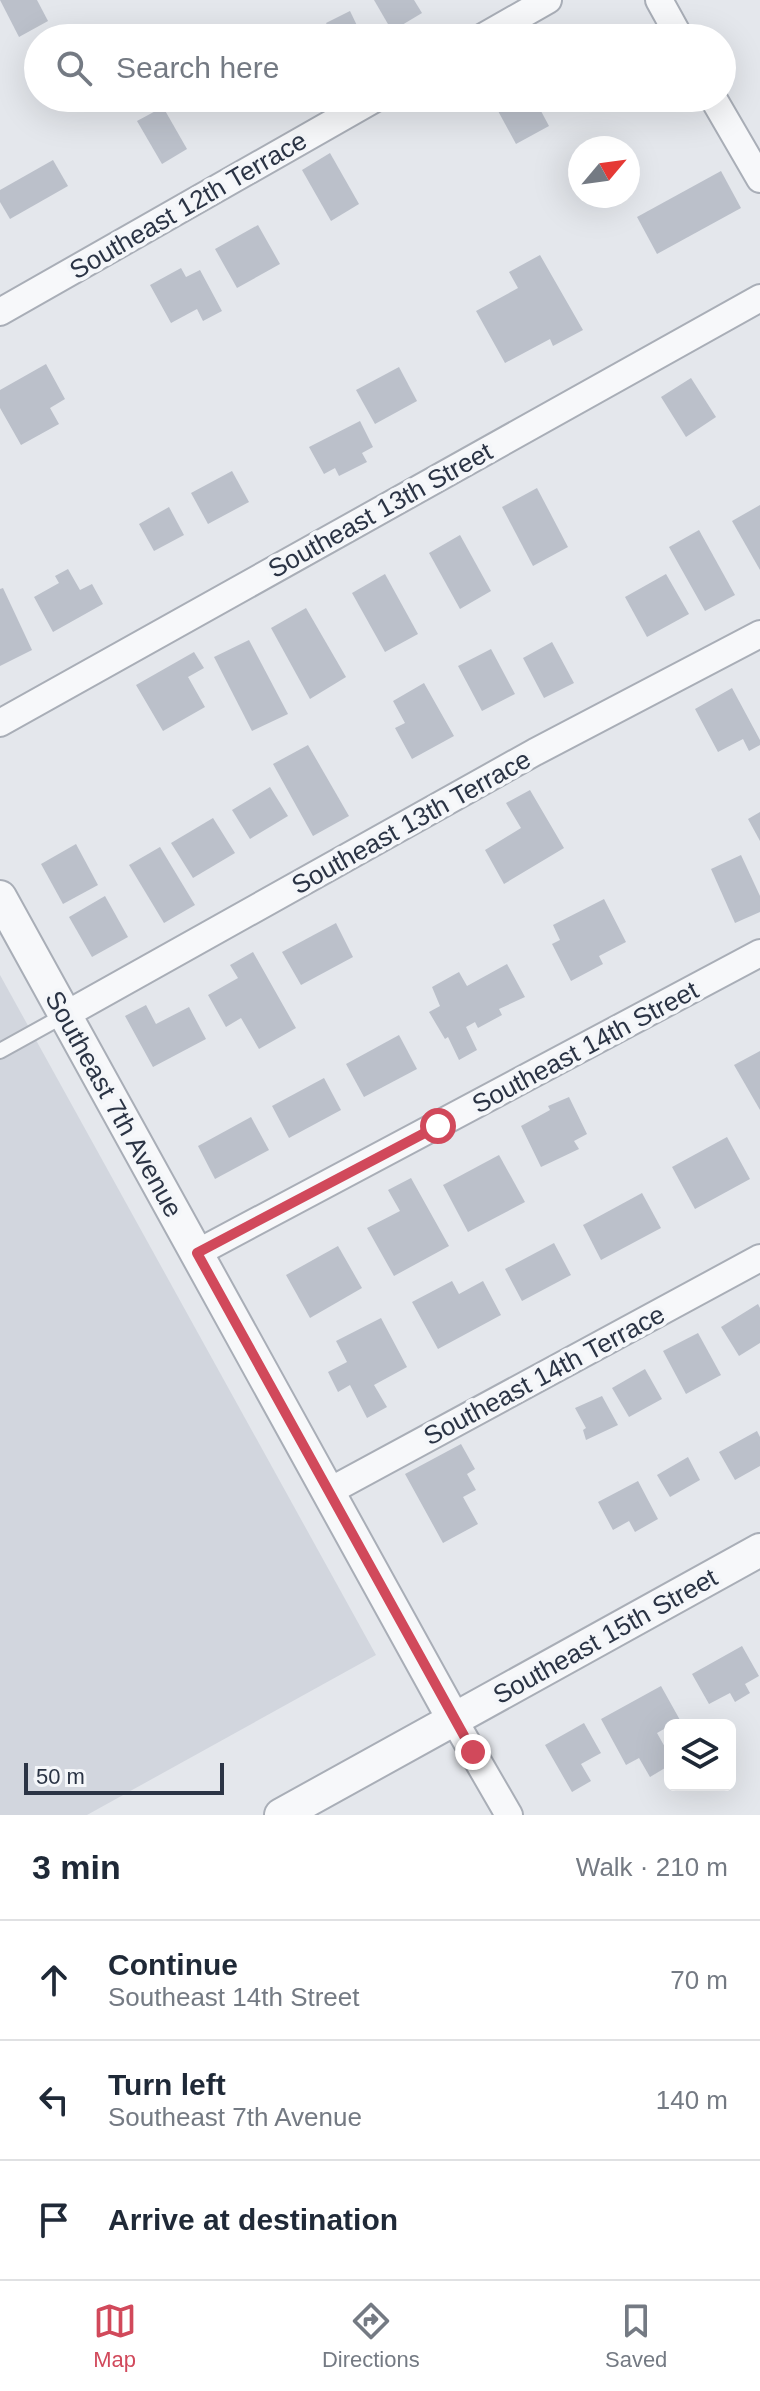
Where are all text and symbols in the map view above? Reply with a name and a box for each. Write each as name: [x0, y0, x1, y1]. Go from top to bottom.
search box: [24, 24, 736, 112]
icon: search: [52, 46, 96, 90]
text: Search here: [116, 51, 279, 84]
street label: Southeast 12th Terrace: [64, 125, 312, 285]
north arrow: [568, 136, 640, 208]
street label: Southeast 13th Street: [263, 436, 498, 584]
street label: Southeast 13th Terrace: [286, 744, 536, 900]
street label: Southeast 14th Street: [467, 974, 704, 1119]
street label: Southeast 7th Avenue: [39, 986, 189, 1222]
route start: [420, 1108, 456, 1144]
street label: Southeast 14th Terrace: [418, 1299, 670, 1451]
street label: Southeast 15th Street: [488, 1562, 723, 1710]
map controls: [664, 1719, 736, 1791]
button: layers: [664, 1719, 736, 1791]
route end: [455, 1734, 491, 1770]
scale bar: [24, 1759, 224, 1795]
text: 50 m: [36, 1764, 85, 1789]
text: 3 min: [32, 1848, 121, 1886]
text: Walk · 210 m: [576, 1852, 728, 1882]
text: Continue: [108, 1948, 238, 1981]
icon: ahead: [32, 1958, 76, 2002]
text: 70 m: [670, 1965, 728, 1995]
text: Southeast 14th Street: [108, 1982, 360, 2012]
text: Turn left: [108, 2068, 226, 2101]
icon: left: [32, 2078, 76, 2122]
text: 140 m: [656, 2085, 728, 2115]
text: Southeast 7th Avenue: [108, 2102, 362, 2132]
icon: arrive: [32, 2198, 76, 2242]
text: Arrive at destination: [108, 2203, 398, 2236]
tab: Map: [93, 2299, 137, 2373]
tab: Directions: [322, 2299, 420, 2373]
tab: Saved: [605, 2299, 667, 2373]

